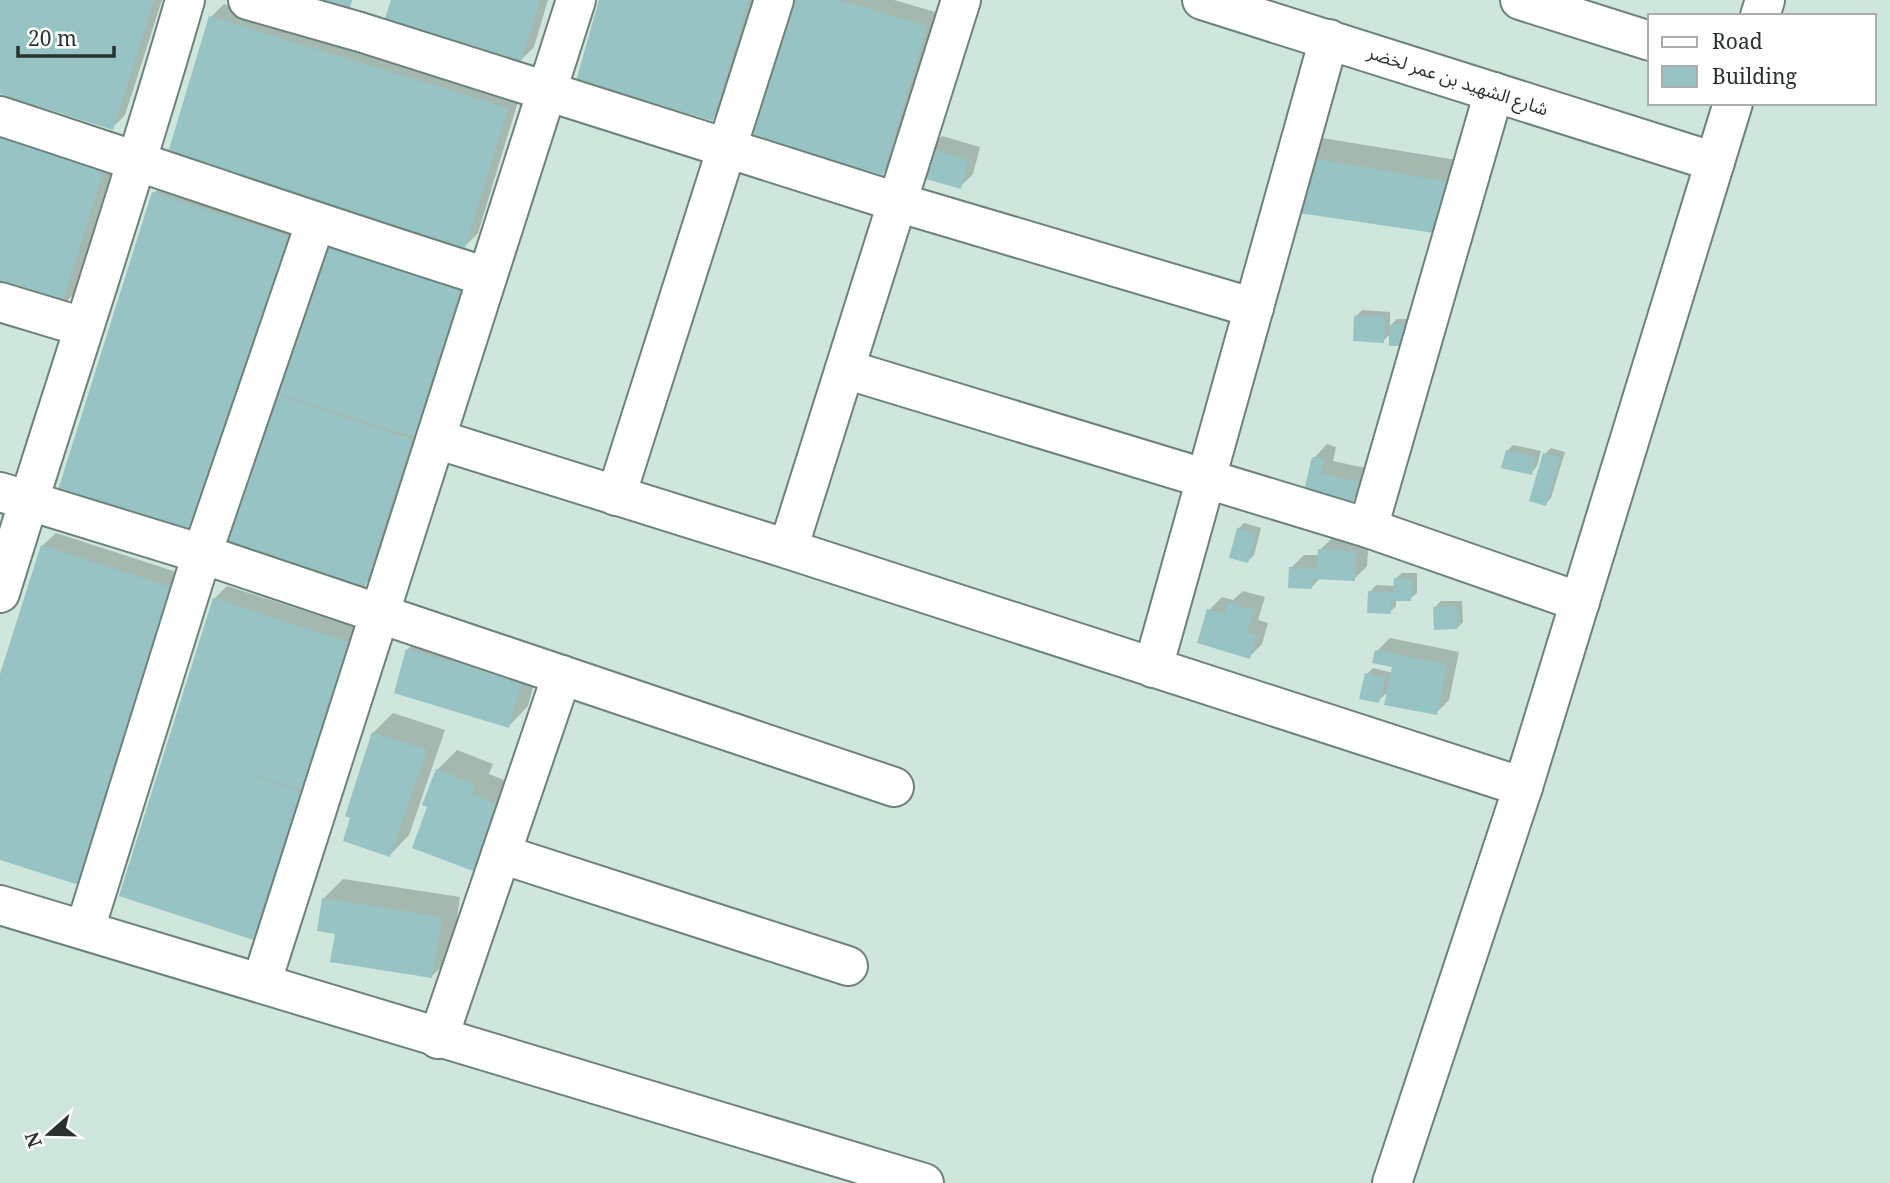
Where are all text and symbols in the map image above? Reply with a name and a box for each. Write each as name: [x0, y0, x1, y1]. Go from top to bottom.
scale bar: [18, 14, 114, 58]
legend: [1648, 14, 1876, 105]
text: 20 m: [28, 24, 77, 52]
text: Road: [1712, 27, 1763, 55]
street label: شارع الشهيد بن عمر لخضر: [1363, 39, 1552, 123]
text: Building: [1712, 62, 1797, 90]
north arrow: [14, 1099, 84, 1169]
text: N: [18, 1128, 48, 1151]

